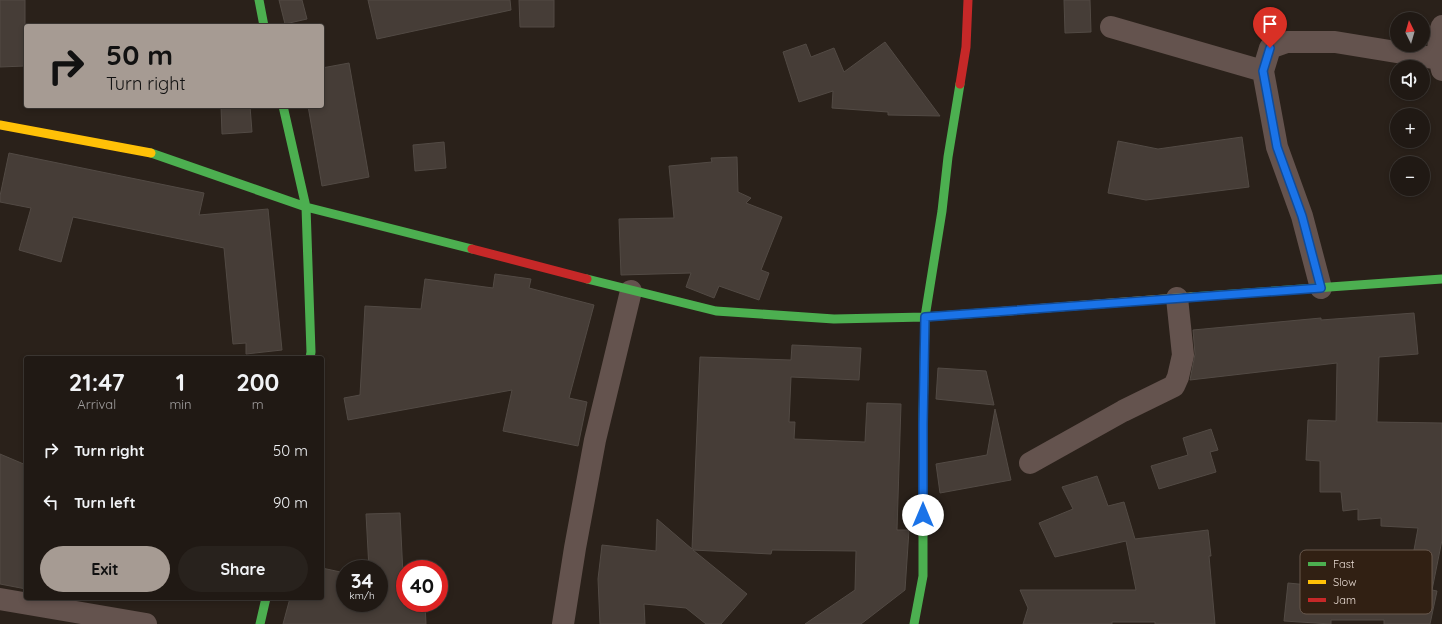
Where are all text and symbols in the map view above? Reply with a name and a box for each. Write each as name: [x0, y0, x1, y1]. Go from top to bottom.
pin: [1253, 7.0, 1287, 48]
north arrow: [1390, 12, 1430, 52]
map controls: [1390, 12, 1430, 196]
icon: arrive: [1259, 13, 1281, 35]
text: 50 m: [106, 37, 173, 72]
icon: right: [40, 40, 92, 92]
button: sound: [1390, 60, 1430, 100]
text: Turn right: [106, 72, 186, 95]
button: +: [1390, 108, 1430, 148]
button: −: [1390, 156, 1430, 196]
text: 21:47: [69, 367, 125, 397]
text: 1: [176, 367, 185, 397]
text: 200: [236, 367, 279, 397]
text: Arrival: [77, 396, 116, 412]
text: min: [169, 396, 192, 412]
text: m: [252, 396, 264, 412]
icon: right: [40, 439, 62, 461]
text: Turn right: [74, 441, 145, 460]
text: 50 m: [273, 441, 308, 460]
icon: left: [40, 491, 62, 513]
text: Turn left: [74, 493, 136, 512]
text: 90 m: [273, 493, 308, 512]
position arrow: [902, 494, 944, 536]
button: Exit: [40, 546, 170, 592]
button: Share: [178, 546, 308, 592]
legend: [1300, 550, 1432, 614]
text: Fast: [1333, 557, 1355, 571]
speed limit sign: 40: [396, 560, 448, 612]
text: 34: [351, 568, 373, 593]
text: Slow: [1333, 575, 1357, 589]
text: km/h: [349, 589, 375, 602]
text: Jam: [1333, 593, 1356, 607]

